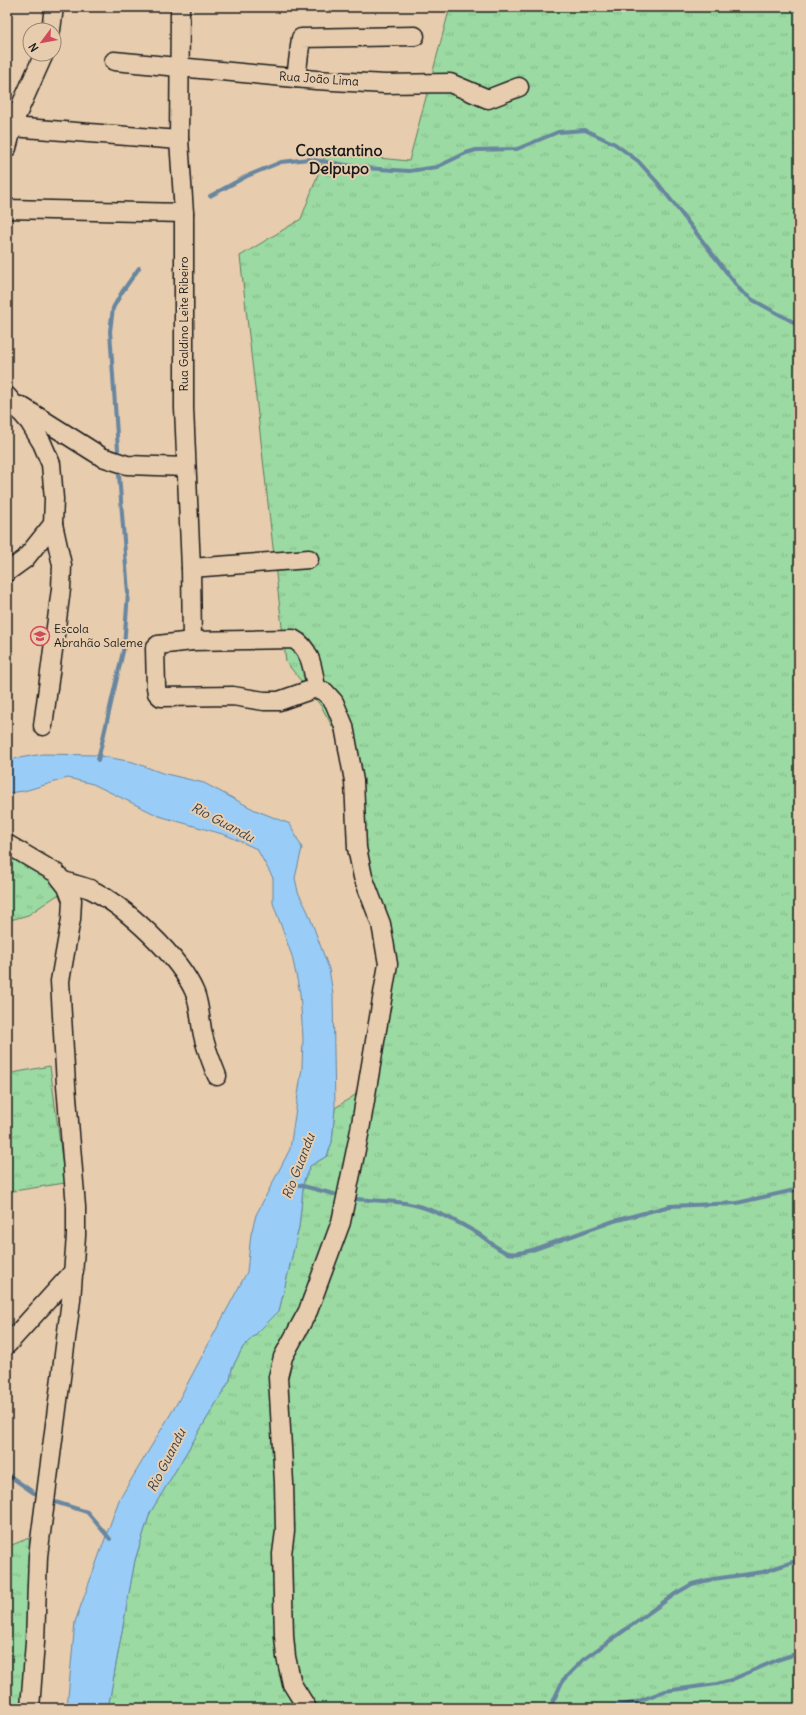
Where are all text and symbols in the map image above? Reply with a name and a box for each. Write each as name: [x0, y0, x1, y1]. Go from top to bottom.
north arrow: [22, 22, 62, 62]
text: N: [26, 40, 41, 54]
street label: Rua João Lima: [279, 68, 360, 89]
district label: Constantino Delpupo: [296, 140, 382, 179]
street label: Rua Galdino Leite Ribeiro: [176, 256, 191, 391]
place label: Escola Abrahão Saleme: [54, 621, 143, 650]
school or university icon: Escola Abrahão Saleme: [29, 625, 51, 647]
water label: Rio Guandu: [188, 799, 258, 847]
water label: Rio Guandu: [278, 1130, 319, 1201]
water label: Rio Guandu: [143, 1425, 190, 1495]

